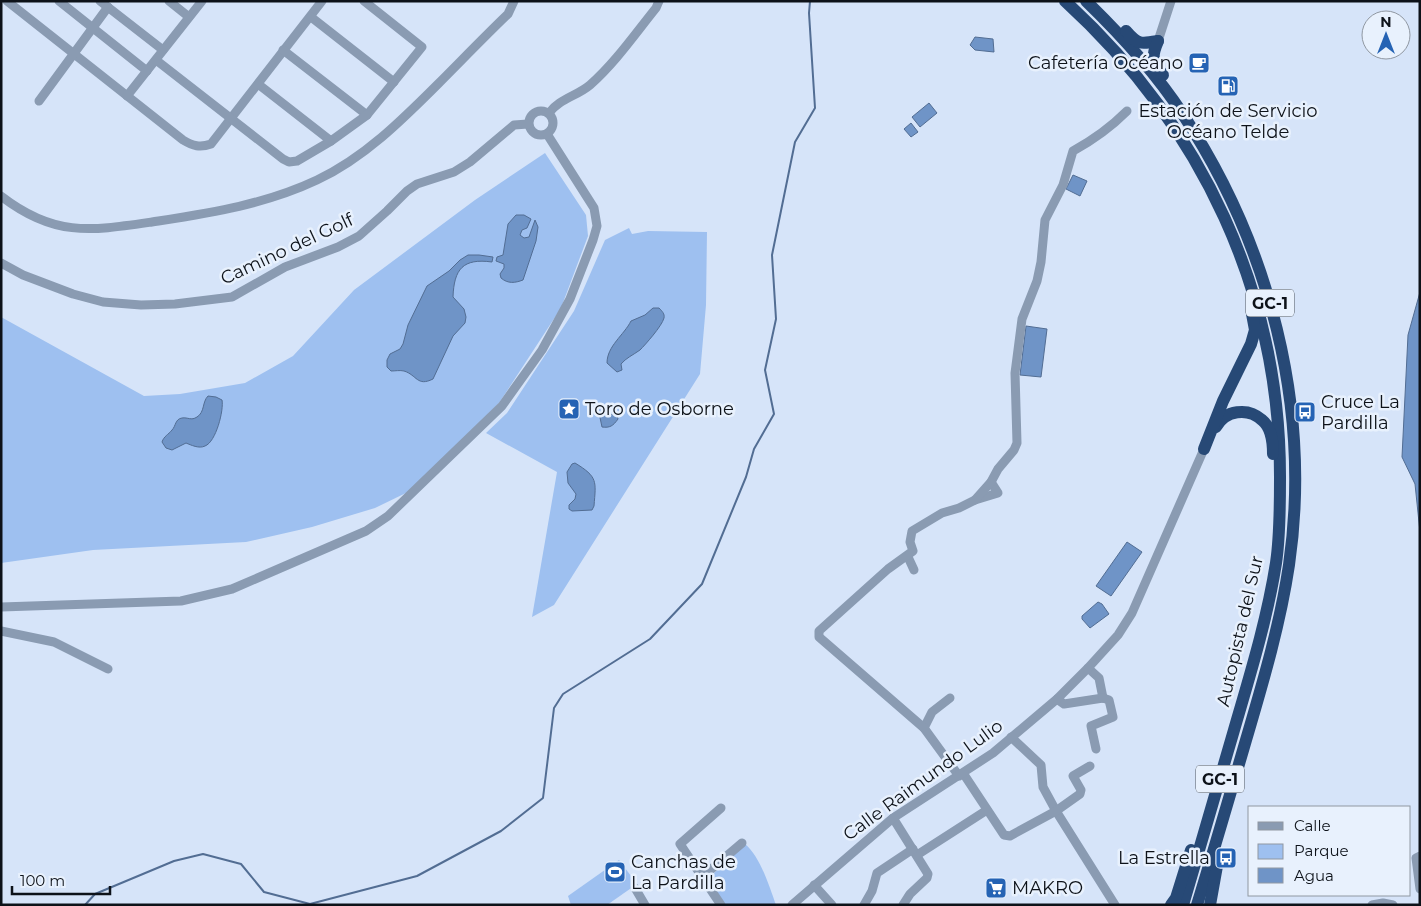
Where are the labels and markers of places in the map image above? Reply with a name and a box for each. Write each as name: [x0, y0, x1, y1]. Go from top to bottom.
cafe icon: Cafetería Océano: [1187, 51, 1211, 75]
place label: Cafetería Océano: [1028, 52, 1183, 74]
fuel station icon: Estación de Servicio Océano Telde: [1216, 74, 1240, 98]
place label: Estación de Servicio Océano Telde: [1138, 100, 1318, 143]
place label: Cruce La Pardilla: [1321, 391, 1400, 434]
place icon: Toro de Osborne: [557, 397, 581, 421]
place label: Toro de Osborne: [585, 398, 734, 420]
bus stop icon: Cruce La Pardilla: [1293, 400, 1317, 424]
bus stop icon: La Estrella: [1214, 846, 1238, 870]
place label: La Estrella: [1118, 847, 1210, 869]
place label: Canchas de La Pardilla: [631, 851, 736, 894]
sports icon: Canchas de La Pardilla: [603, 860, 627, 884]
supermarket icon: MAKRO: [984, 876, 1008, 900]
place label: MAKRO: [1012, 877, 1083, 899]

